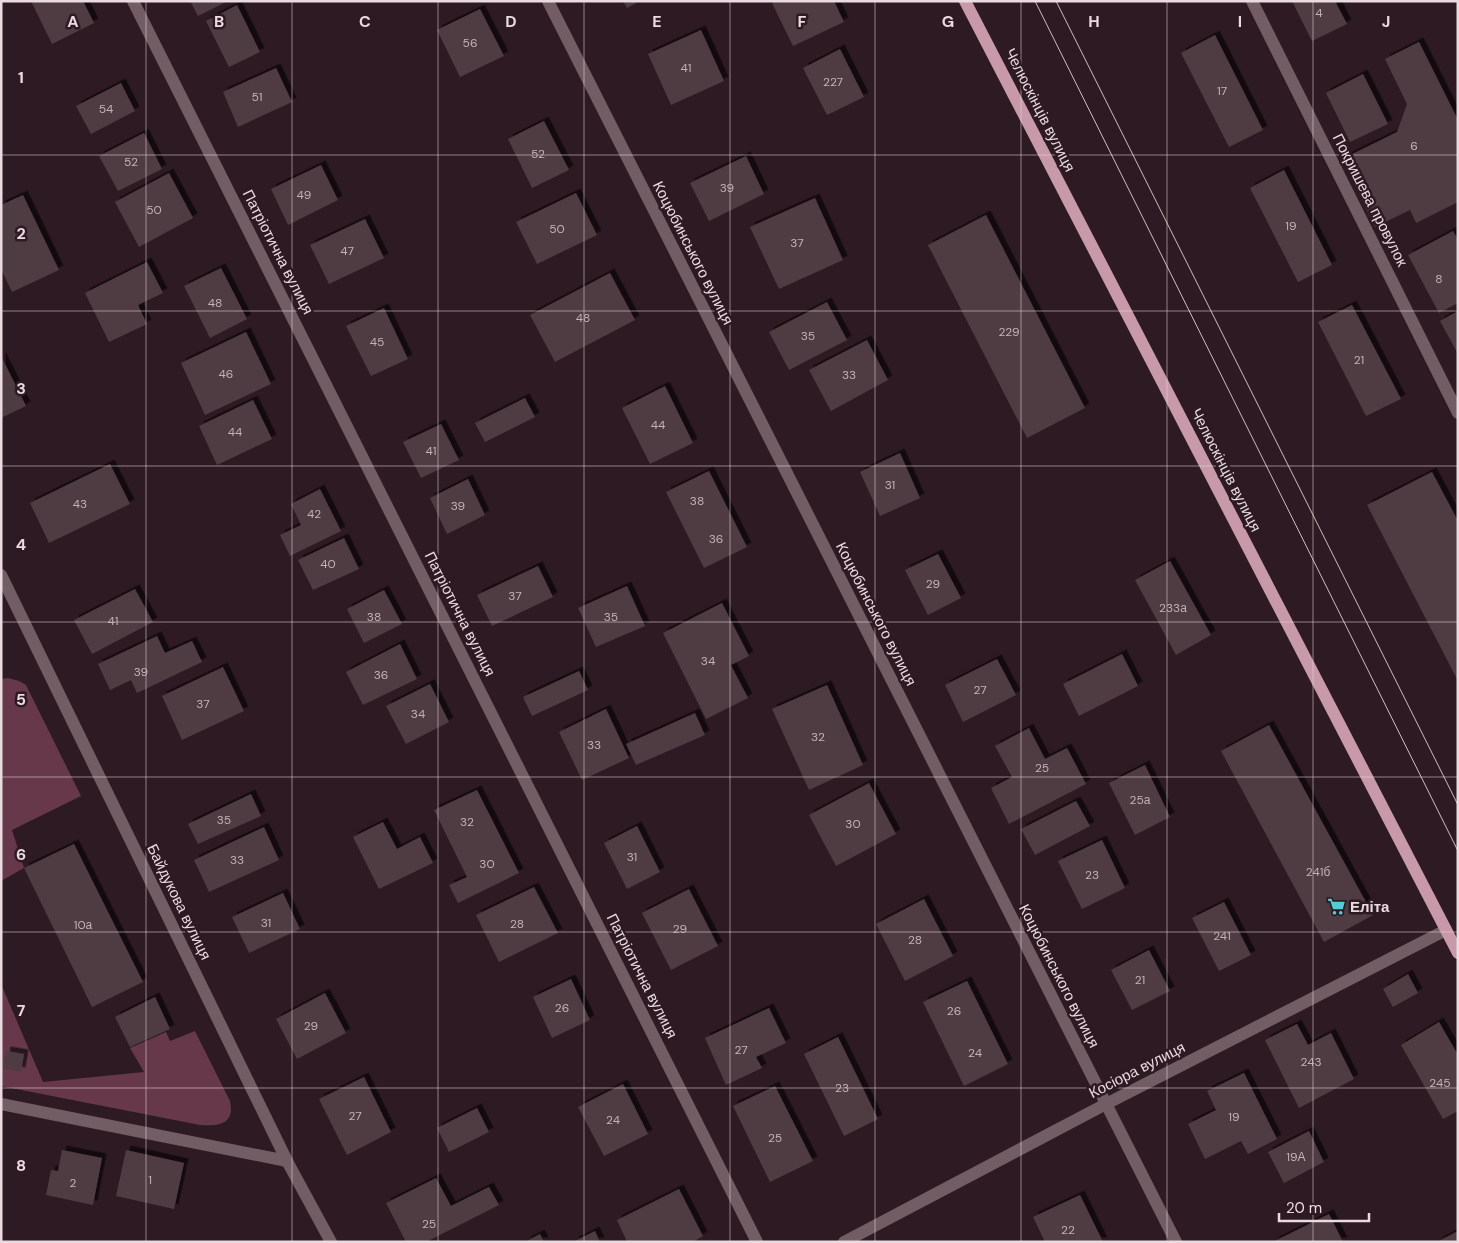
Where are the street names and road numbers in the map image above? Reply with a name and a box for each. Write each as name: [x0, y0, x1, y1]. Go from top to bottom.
street label: Челюскінців вулиця: [1000, 45, 1080, 175]
street label: Покришева провулок: [1328, 130, 1412, 270]
street label: Коцюбинського вулиця: [648, 178, 738, 328]
street label: Патріотична вулиця: [238, 186, 318, 318]
street label: Челюскінців вулиця: [1186, 405, 1266, 535]
street label: Коцюбинського вулиця: [831, 539, 921, 689]
street label: Патріотична вулиця: [420, 548, 500, 680]
street label: Байдукова вулиця: [142, 841, 216, 963]
street label: Коцюбинського вулиця: [1014, 901, 1104, 1051]
street label: Патріотична вулиця: [602, 910, 682, 1042]
street label: Косіора вулиця: [1085, 1037, 1189, 1103]

